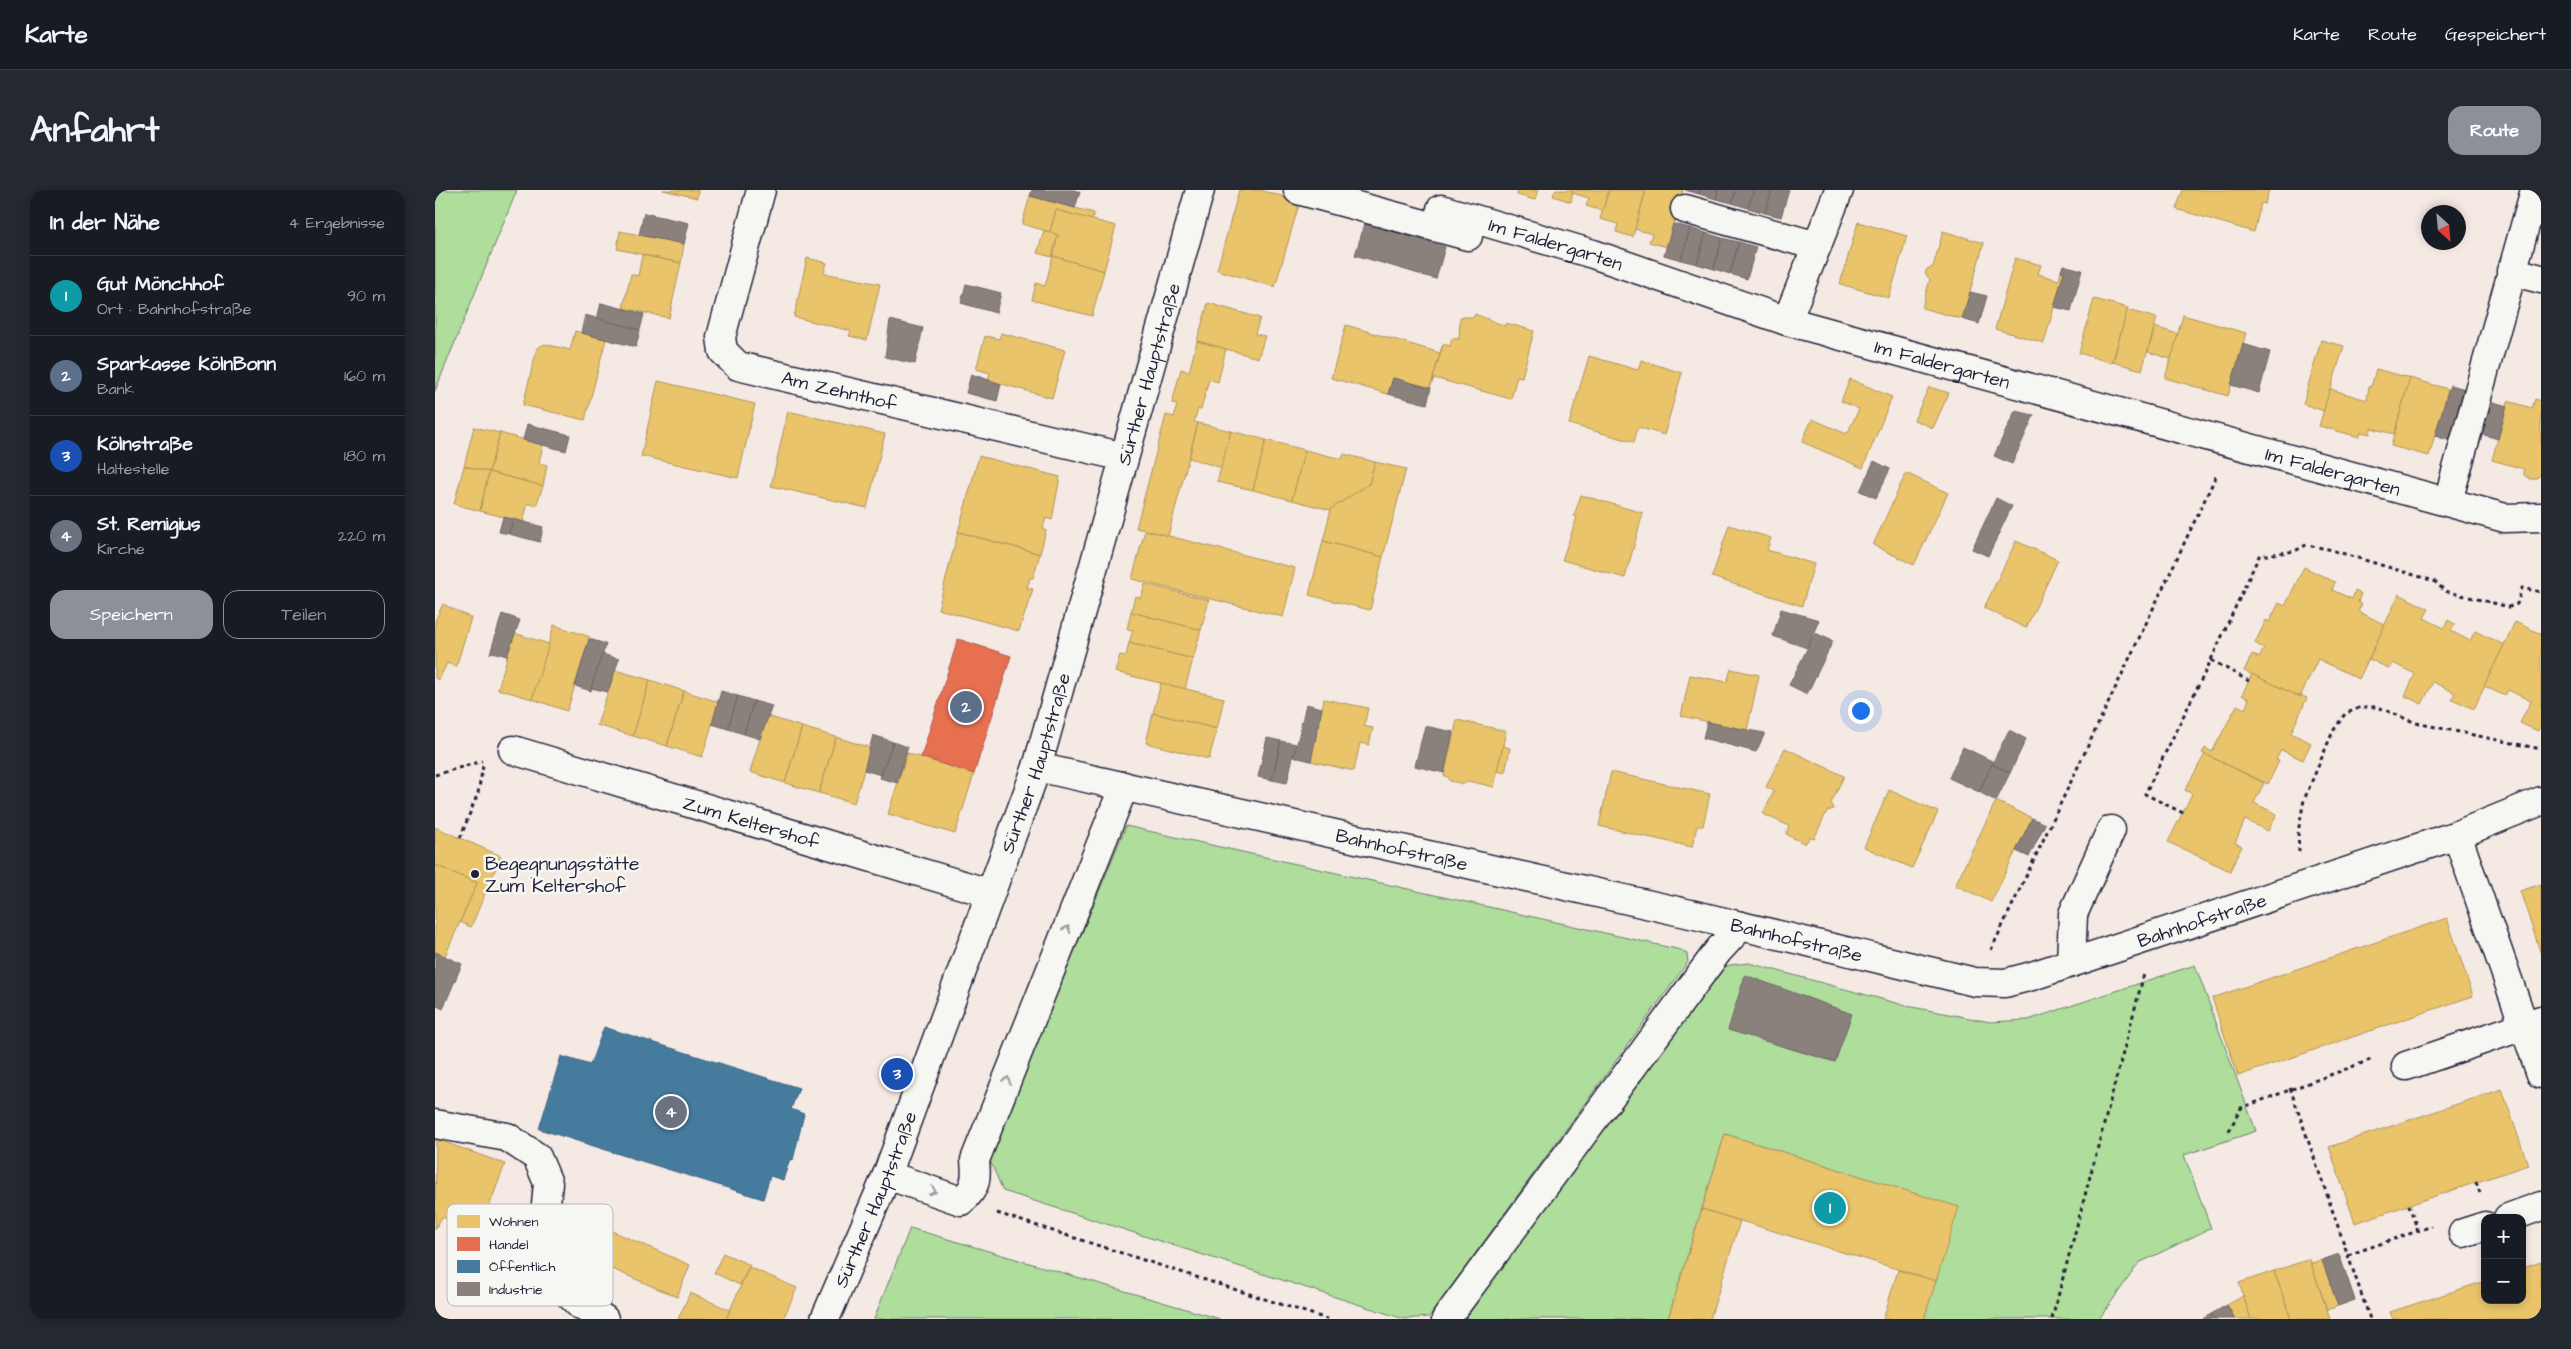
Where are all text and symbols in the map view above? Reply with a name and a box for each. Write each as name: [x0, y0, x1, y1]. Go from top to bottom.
text: Karte: [25, 18, 88, 52]
text: Karte: [2293, 22, 2340, 47]
text: Route: [2368, 22, 2417, 47]
text: Gespeichert: [2445, 22, 2546, 47]
text: Anfahrt: [30, 106, 159, 155]
button: Route: [2448, 106, 2541, 155]
north arrow: [2421, 205, 2466, 250]
text: In der Nähe: [50, 208, 160, 237]
text: 4 Ergebnisse: [288, 212, 385, 234]
street label: Im Faldergarten: [1485, 212, 1626, 278]
text: Gut Mönchhof: [97, 271, 224, 298]
street label: Sürther Hauptstraße: [1111, 280, 1188, 468]
text: 1: [65, 285, 67, 307]
text: 90 m: [347, 285, 385, 307]
text: Ort · Bahnhofstraße: [97, 298, 251, 320]
street label: Im Faldergarten: [1871, 334, 2013, 397]
text: Sparkasse KölnBonn: [97, 351, 276, 378]
text: 2: [61, 365, 71, 387]
text: 160 m: [344, 365, 385, 387]
street label: Am Zehnthof: [779, 365, 900, 418]
text: Bank: [97, 378, 134, 400]
text: Kölnstraße: [97, 431, 193, 458]
street label: Im Faldergarten: [2262, 441, 2403, 504]
text: 3: [62, 445, 70, 467]
text: 180 m: [344, 445, 385, 467]
text: Haltestelle: [97, 458, 169, 480]
text: St. Remigius: [97, 511, 201, 538]
text: 4: [61, 525, 71, 547]
text: 220 m: [338, 525, 385, 547]
text: Kirche: [97, 538, 145, 560]
button: Speichern: [50, 590, 213, 639]
button: Teilen: [223, 590, 385, 639]
street label: Sürther Hauptstraße: [994, 670, 1078, 857]
pin: 2: [950, 688, 982, 726]
your location: [1848, 698, 1874, 724]
street label: Zum Keltershof: [680, 790, 823, 857]
street label: Bahnhofstraße: [1333, 823, 1470, 878]
place label: Begegnungsstätte Zum Keltershof: [485, 851, 639, 900]
marker: Begegnungsstätte Zum Keltershof: [469, 868, 481, 880]
street label: Bahnhofstraße: [2134, 887, 2270, 955]
street label: Bahnhofstraße: [1728, 912, 1865, 970]
one-way arrow: [1061, 925, 1071, 934]
pin: 3: [881, 1055, 913, 1093]
one-way arrow: [1001, 1076, 1011, 1085]
pin: 4: [655, 1093, 687, 1131]
street label: Sürther Hauptstraße: [828, 1108, 924, 1292]
one-way arrow: [928, 1185, 937, 1195]
pin: 1: [1814, 1189, 1846, 1227]
legend: [447, 1204, 613, 1306]
text: Wohnen: [489, 1212, 539, 1232]
map controls: [2481, 1214, 2526, 1304]
button: +: [2481, 1214, 2526, 1259]
text: Handel: [489, 1235, 529, 1255]
text: Öffentlich: [489, 1257, 555, 1277]
button: −: [2481, 1259, 2526, 1304]
text: Industrie: [489, 1280, 543, 1300]

